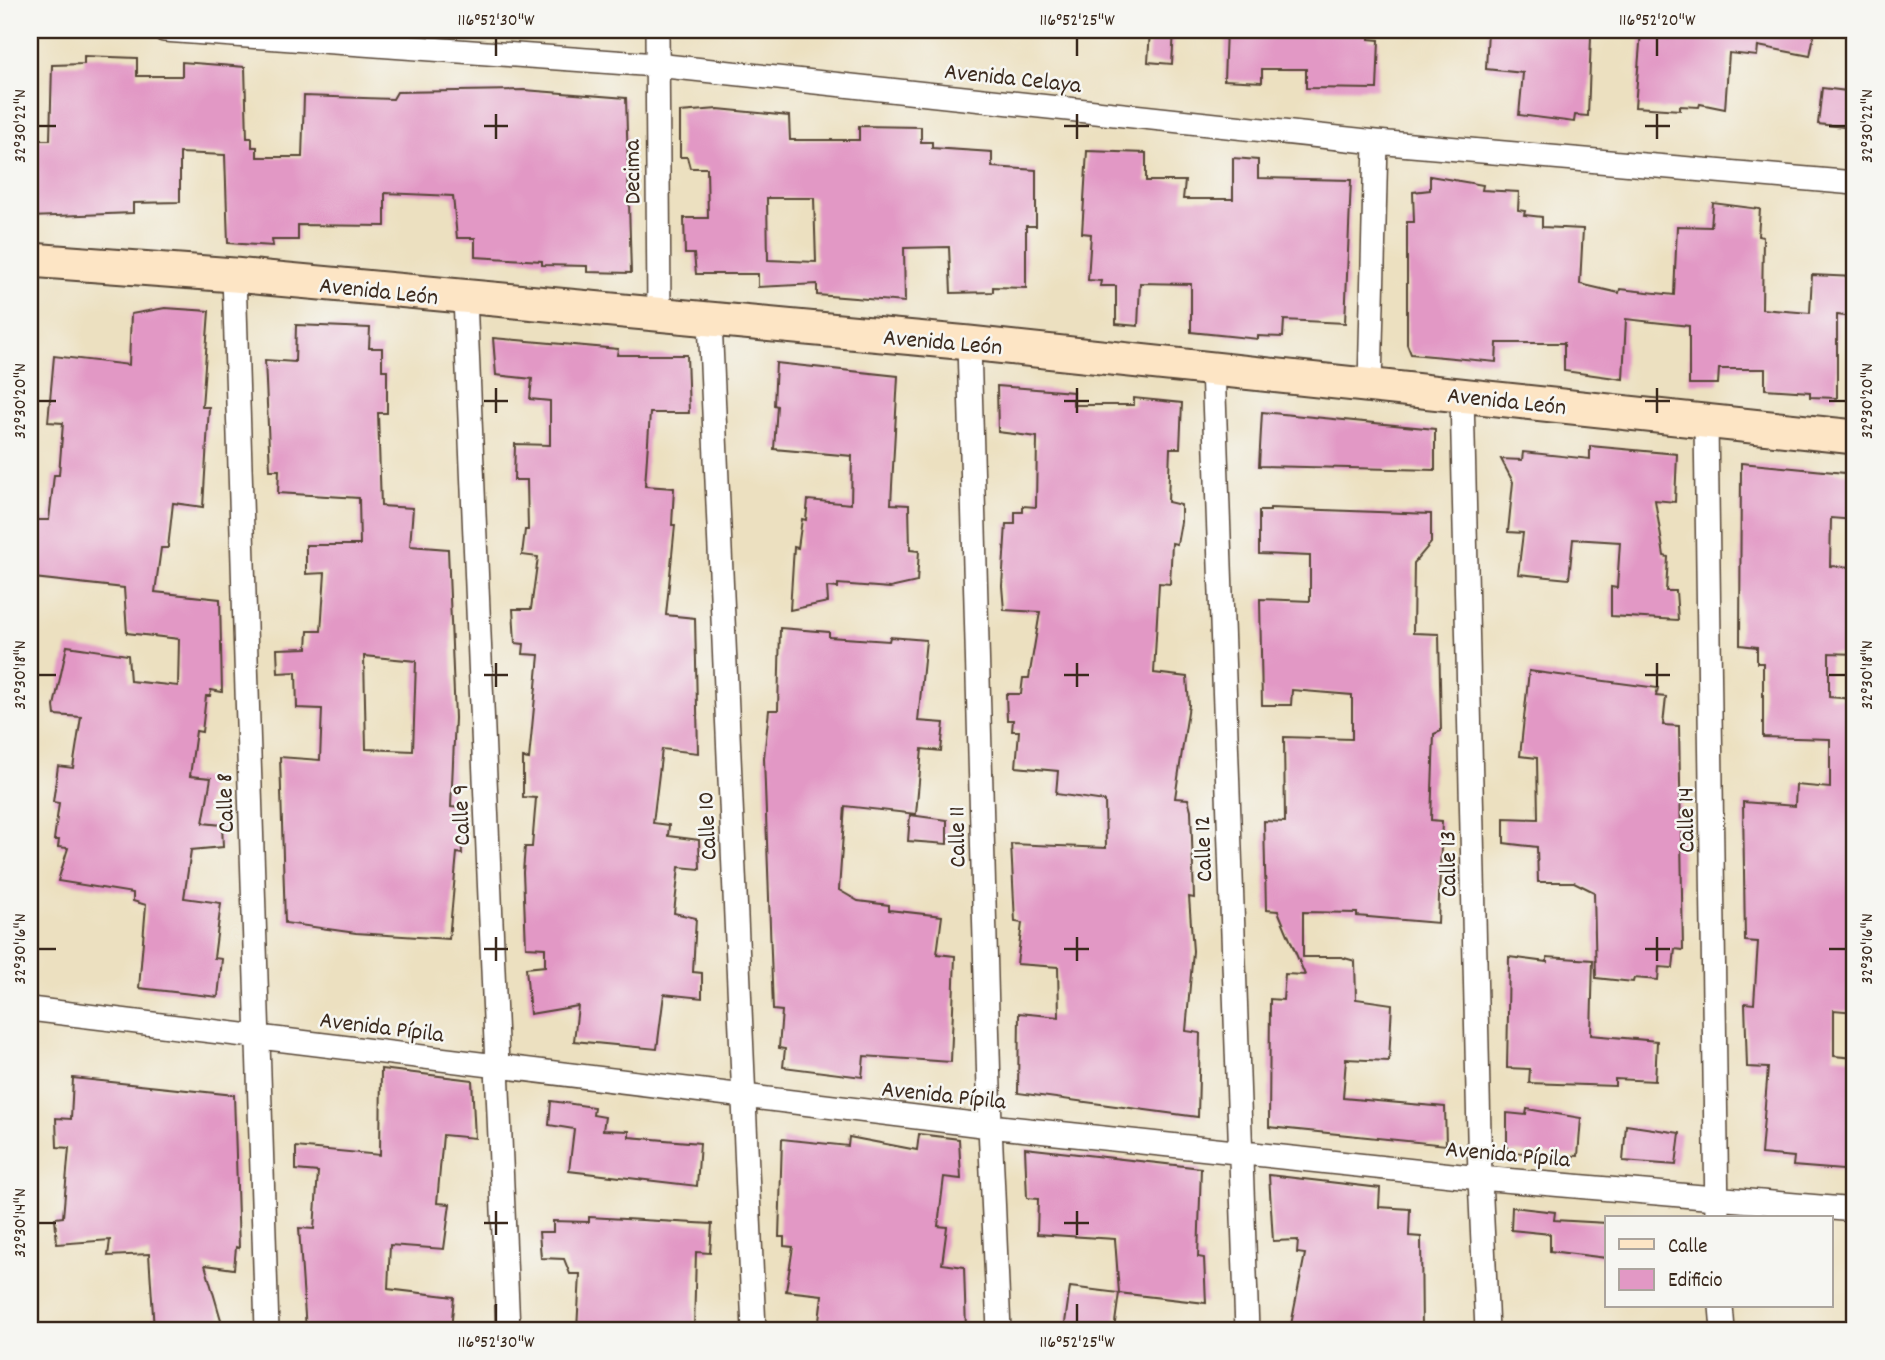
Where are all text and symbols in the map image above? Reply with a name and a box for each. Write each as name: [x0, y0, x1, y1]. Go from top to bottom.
text: 116°52'30"W: [458, 9, 535, 34]
text: 116°52'25"W: [1039, 9, 1115, 34]
text: 116°52'20"W: [1619, 9, 1696, 34]
street label: Avenida Celaya: [943, 56, 1084, 104]
text: 32°30'22"N: [9, 89, 34, 163]
text: 32°30'22"N: [1856, 89, 1881, 163]
street label: Decima: [616, 139, 652, 205]
street label: Avenida León: [318, 270, 440, 316]
street label: Avenida León: [882, 322, 1004, 366]
text: 32°30'20"N: [9, 363, 34, 439]
text: 32°30'20"N: [1856, 363, 1881, 439]
street label: Avenida León: [1446, 380, 1568, 426]
text: 32°30'18"N: [9, 640, 34, 710]
text: 32°30'18"N: [1856, 640, 1881, 710]
street label: Calle 8: [209, 772, 245, 834]
street label: Calle 9: [445, 784, 481, 846]
street label: Calle 14: [1670, 787, 1706, 853]
street label: Calle 10: [690, 791, 728, 861]
street label: Calle 11: [941, 806, 977, 868]
street label: Calle 12: [1187, 815, 1223, 883]
street label: Calle 13: [1432, 830, 1468, 897]
text: 32°30'16"N: [9, 913, 34, 985]
text: 32°30'16"N: [1856, 913, 1881, 985]
street label: Avenida Pípila: [318, 1004, 446, 1054]
street label: Avenida Pípila: [880, 1074, 1008, 1120]
street label: Avenida Pípila: [1444, 1134, 1572, 1178]
text: 32°30'14"N: [9, 1188, 34, 1258]
legend: [1605, 1216, 1832, 1308]
text: Calle: [1668, 1233, 1707, 1263]
text: Edificio: [1668, 1267, 1723, 1297]
text: 116°52'30"W: [458, 1331, 535, 1356]
text: 116°52'25"W: [1039, 1331, 1115, 1356]

